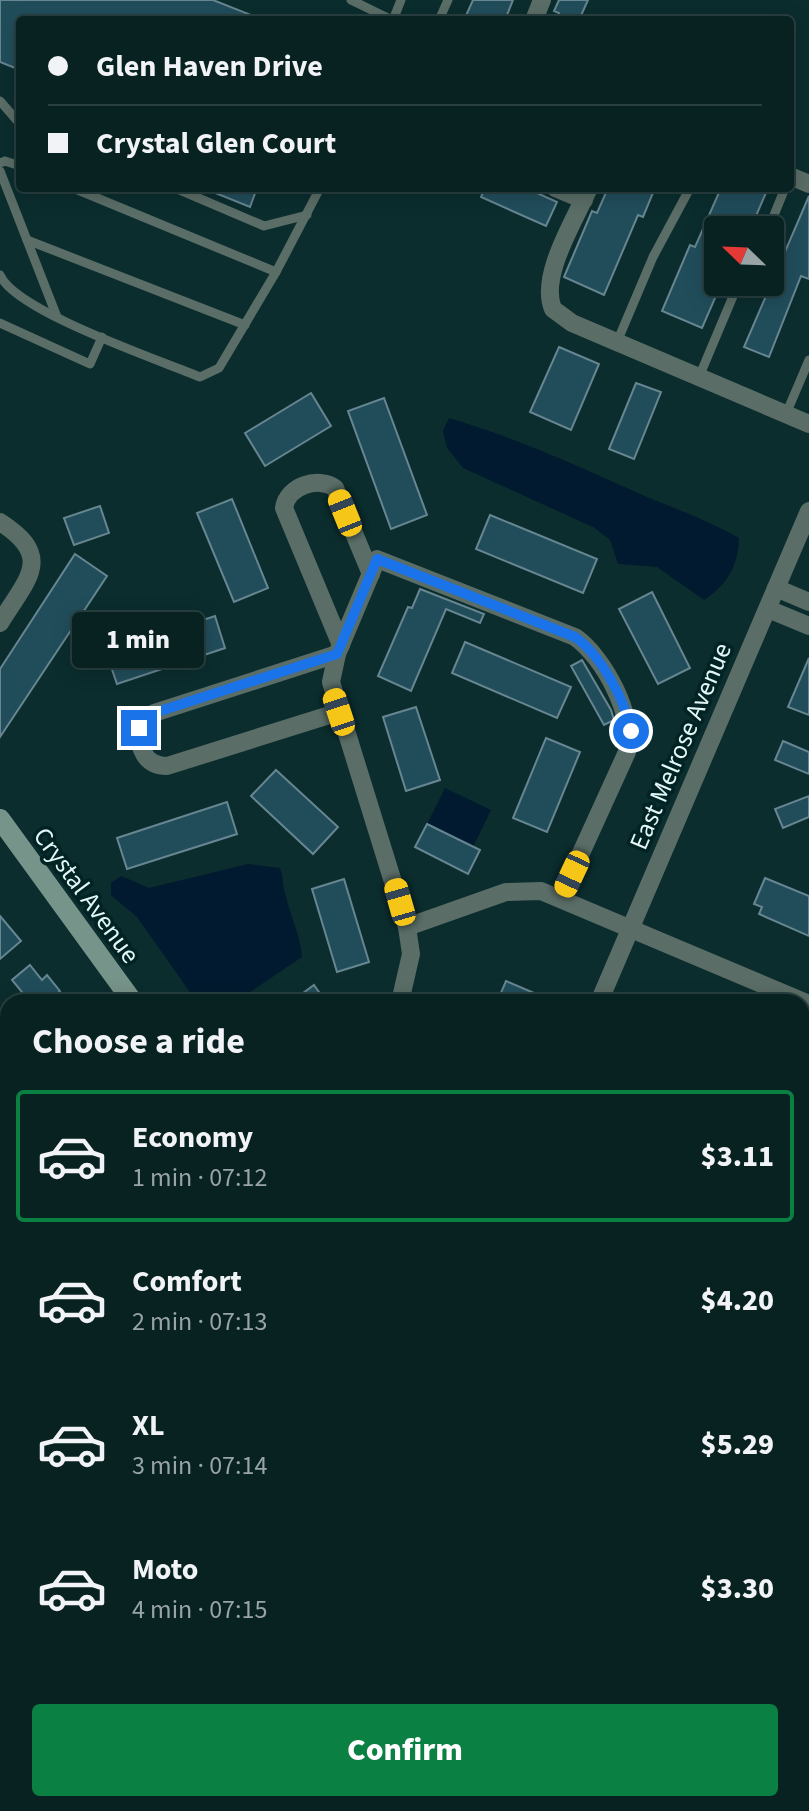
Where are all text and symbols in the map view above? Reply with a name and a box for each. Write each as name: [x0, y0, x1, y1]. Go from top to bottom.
text: Glen Haven Drive: [96, 45, 323, 88]
text: Crystal Glen Court: [96, 122, 336, 165]
north arrow: [704, 216, 784, 296]
map controls: [704, 216, 784, 296]
car: [325, 486, 365, 540]
callout: 1 min: [73, 612, 205, 668]
text: 1 min: [106, 621, 170, 658]
street label: East Melrose Avenue: [620, 637, 741, 855]
car: [320, 685, 358, 739]
route end: [121, 710, 157, 746]
route start: [613, 713, 649, 749]
street label: Crystal Avenue: [25, 820, 149, 971]
car: [551, 847, 593, 901]
car: [382, 876, 418, 928]
text: Choose a ride: [32, 1016, 245, 1067]
text: Economy: [132, 1116, 253, 1159]
icon: car: [36, 1120, 108, 1192]
text: $3.11: [701, 1135, 774, 1178]
text: 1 min · 07:12: [132, 1159, 267, 1196]
text: Comfort: [132, 1260, 242, 1303]
icon: car: [36, 1264, 108, 1336]
text: $4.20: [701, 1279, 774, 1322]
text: 2 min · 07:13: [132, 1303, 267, 1340]
text: XL: [132, 1404, 165, 1447]
icon: car: [36, 1408, 108, 1480]
text: $5.29: [701, 1423, 774, 1466]
text: 3 min · 07:14: [132, 1447, 267, 1484]
text: Moto: [132, 1548, 198, 1591]
icon: car: [36, 1552, 108, 1624]
text: $3.30: [701, 1567, 774, 1610]
text: 4 min · 07:15: [132, 1591, 267, 1628]
button: Confirm: [32, 1704, 778, 1796]

